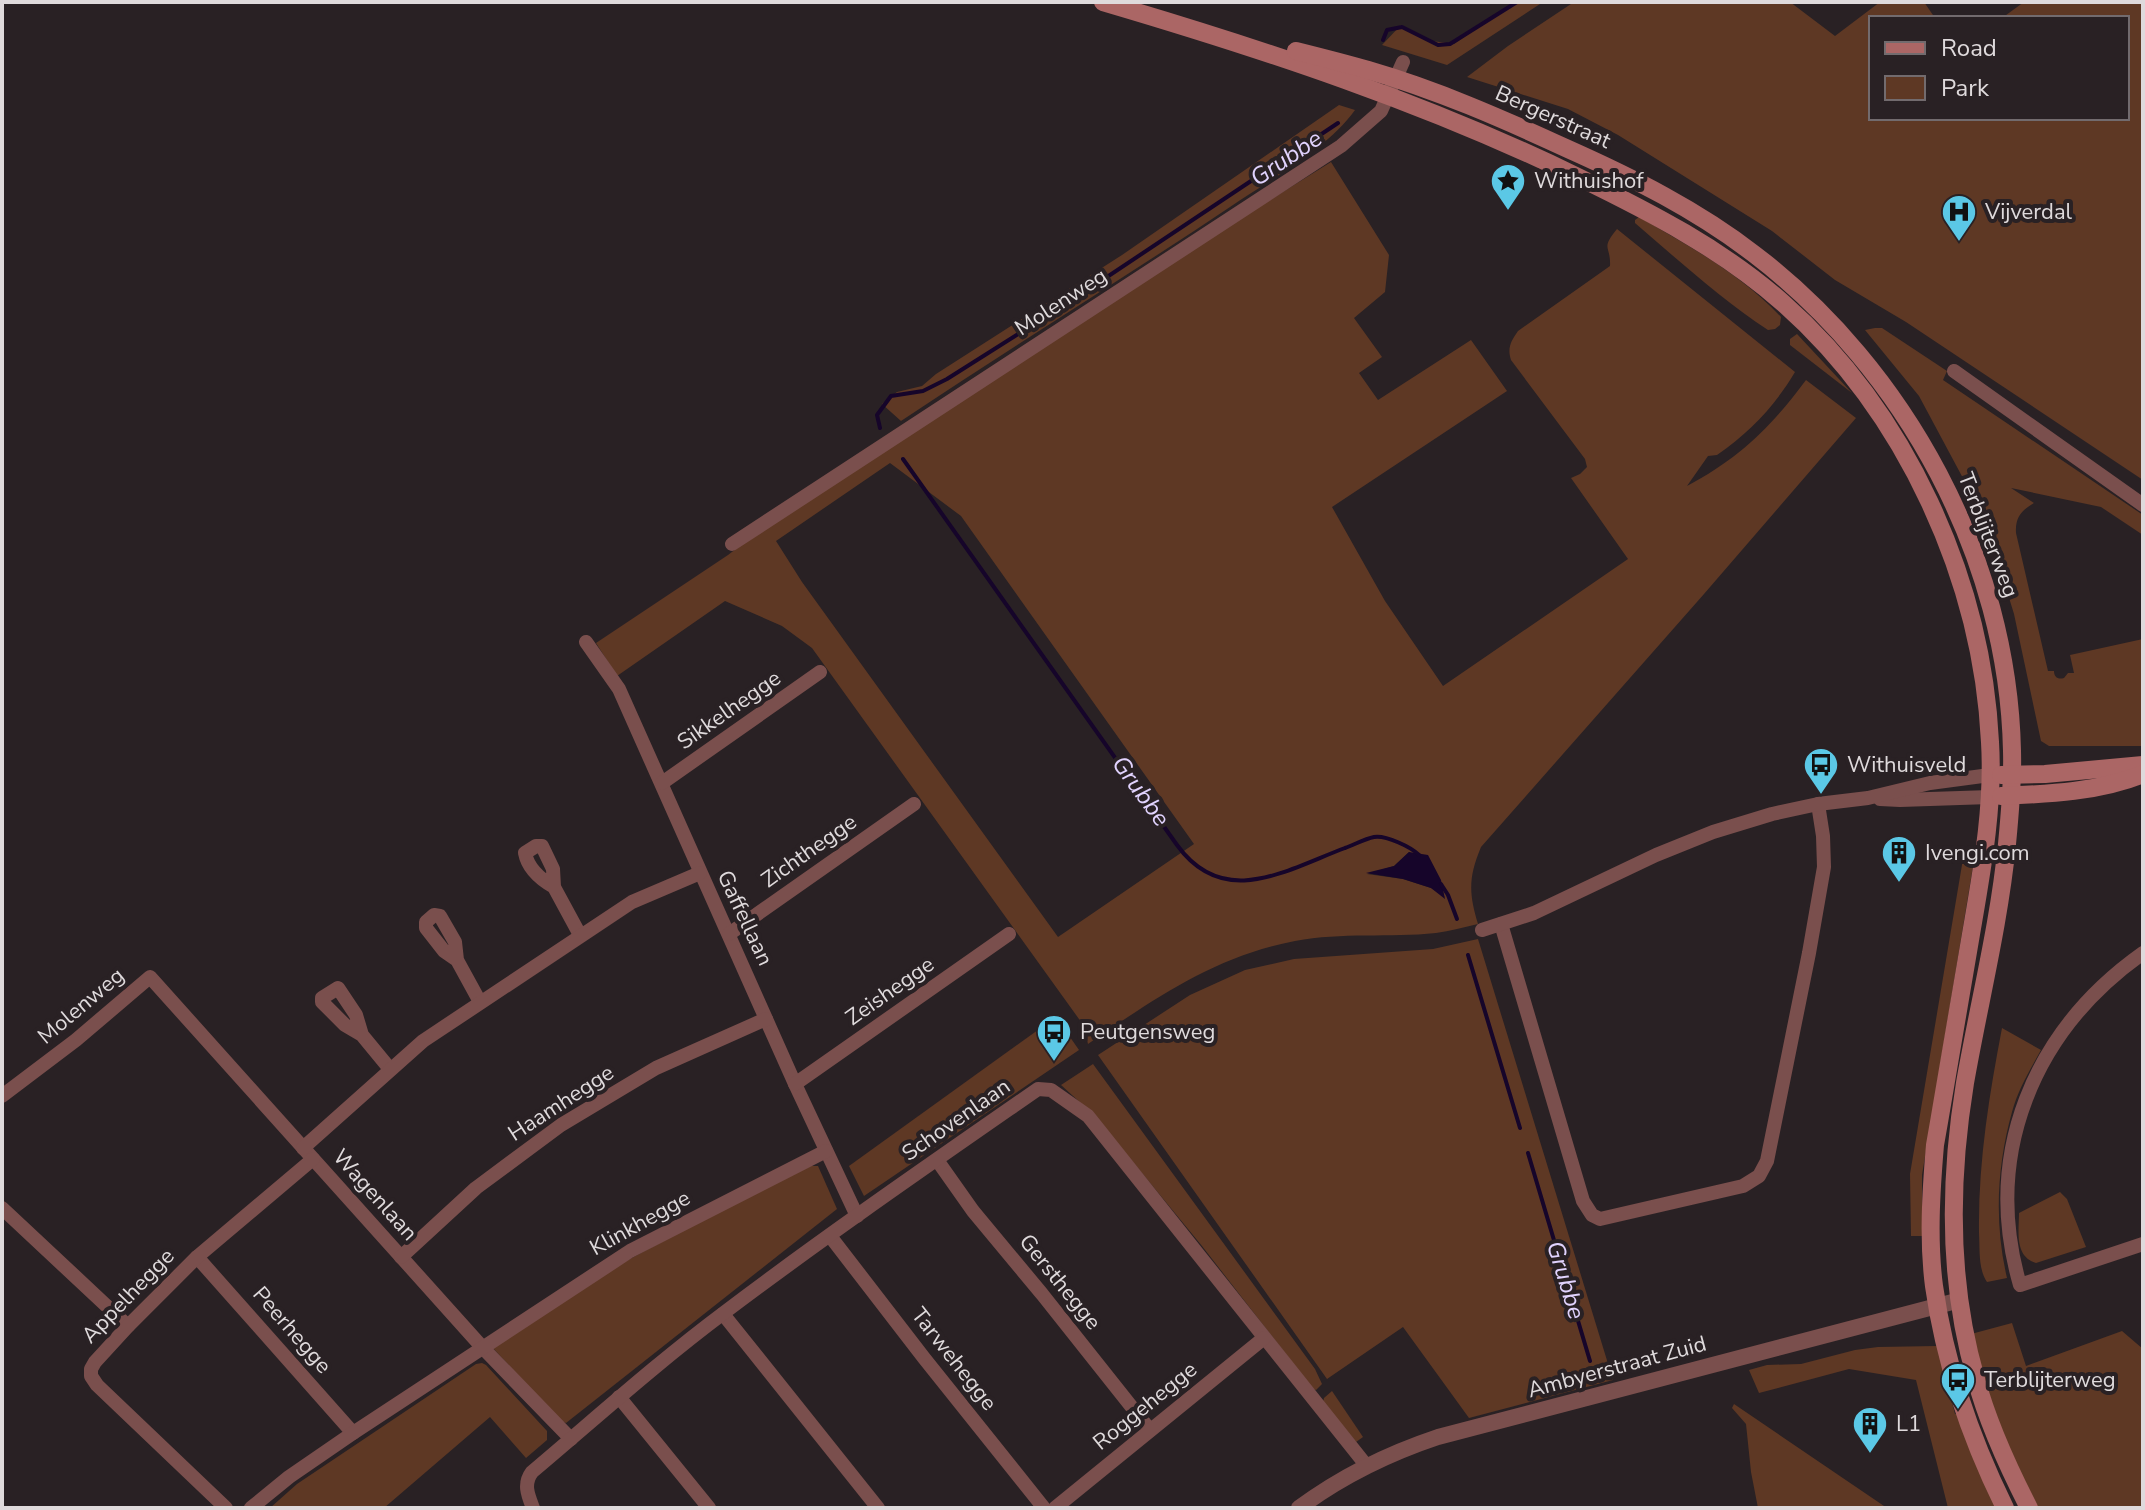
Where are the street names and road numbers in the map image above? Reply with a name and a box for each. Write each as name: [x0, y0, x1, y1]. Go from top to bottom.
street label: Bergerstraat: [1490, 78, 1616, 156]
street label: Molenweg: [1009, 261, 1113, 343]
street label: Terblijterweg: [1950, 468, 2026, 602]
street label: Sikkelhegge: [671, 663, 787, 757]
street label: Zichthegge: [755, 807, 863, 895]
street label: Gaffellaan: [710, 865, 780, 971]
street label: Zeishegge: [840, 950, 940, 1032]
street label: Molenweg: [31, 961, 131, 1051]
street label: Haamhegge: [502, 1058, 620, 1148]
street label: Schovenlaan: [896, 1072, 1016, 1168]
street label: Wagenlaan: [326, 1143, 424, 1247]
street label: Klinkhegge: [584, 1183, 696, 1263]
street label: Gersthegge: [1012, 1228, 1108, 1336]
street label: Appelhegge: [75, 1242, 181, 1350]
street label: Peerhegge: [246, 1280, 338, 1380]
street label: Tarwehegge: [904, 1301, 1004, 1417]
street label: Ambyerstraat Zuid: [1524, 1329, 1710, 1405]
street label: Roggehegge: [1087, 1355, 1203, 1457]

